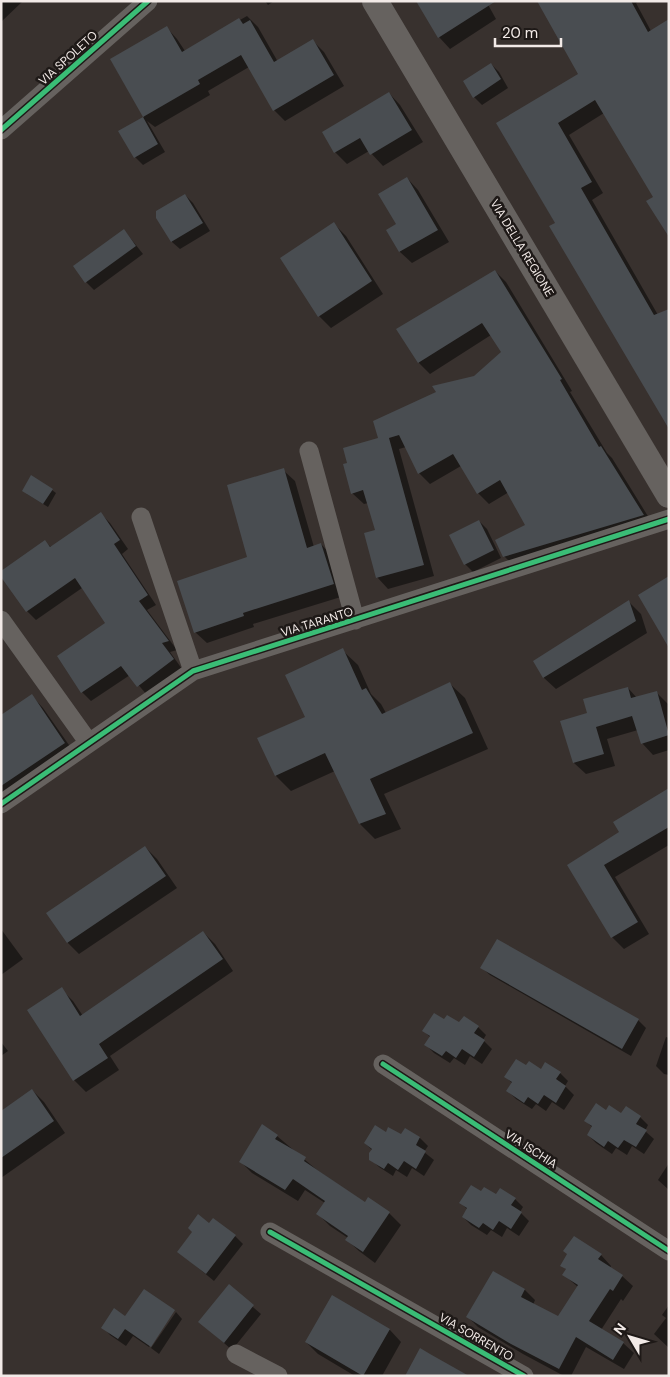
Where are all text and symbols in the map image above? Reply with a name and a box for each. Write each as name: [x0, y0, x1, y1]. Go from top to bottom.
scale bar: [495, 15, 561, 47]
text: 20 m: [502, 23, 538, 43]
street label: VIA SPOLETO: [35, 27, 101, 89]
street label: VIA DELLA REGIONE: [487, 196, 558, 300]
street label: VIA TARANTO: [279, 603, 355, 641]
street label: VIA ISCHIA: [502, 1126, 560, 1172]
street label: VIA SORRENTO: [436, 1309, 516, 1365]
north arrow: [605, 1312, 655, 1362]
text: N: [610, 1319, 630, 1339]

